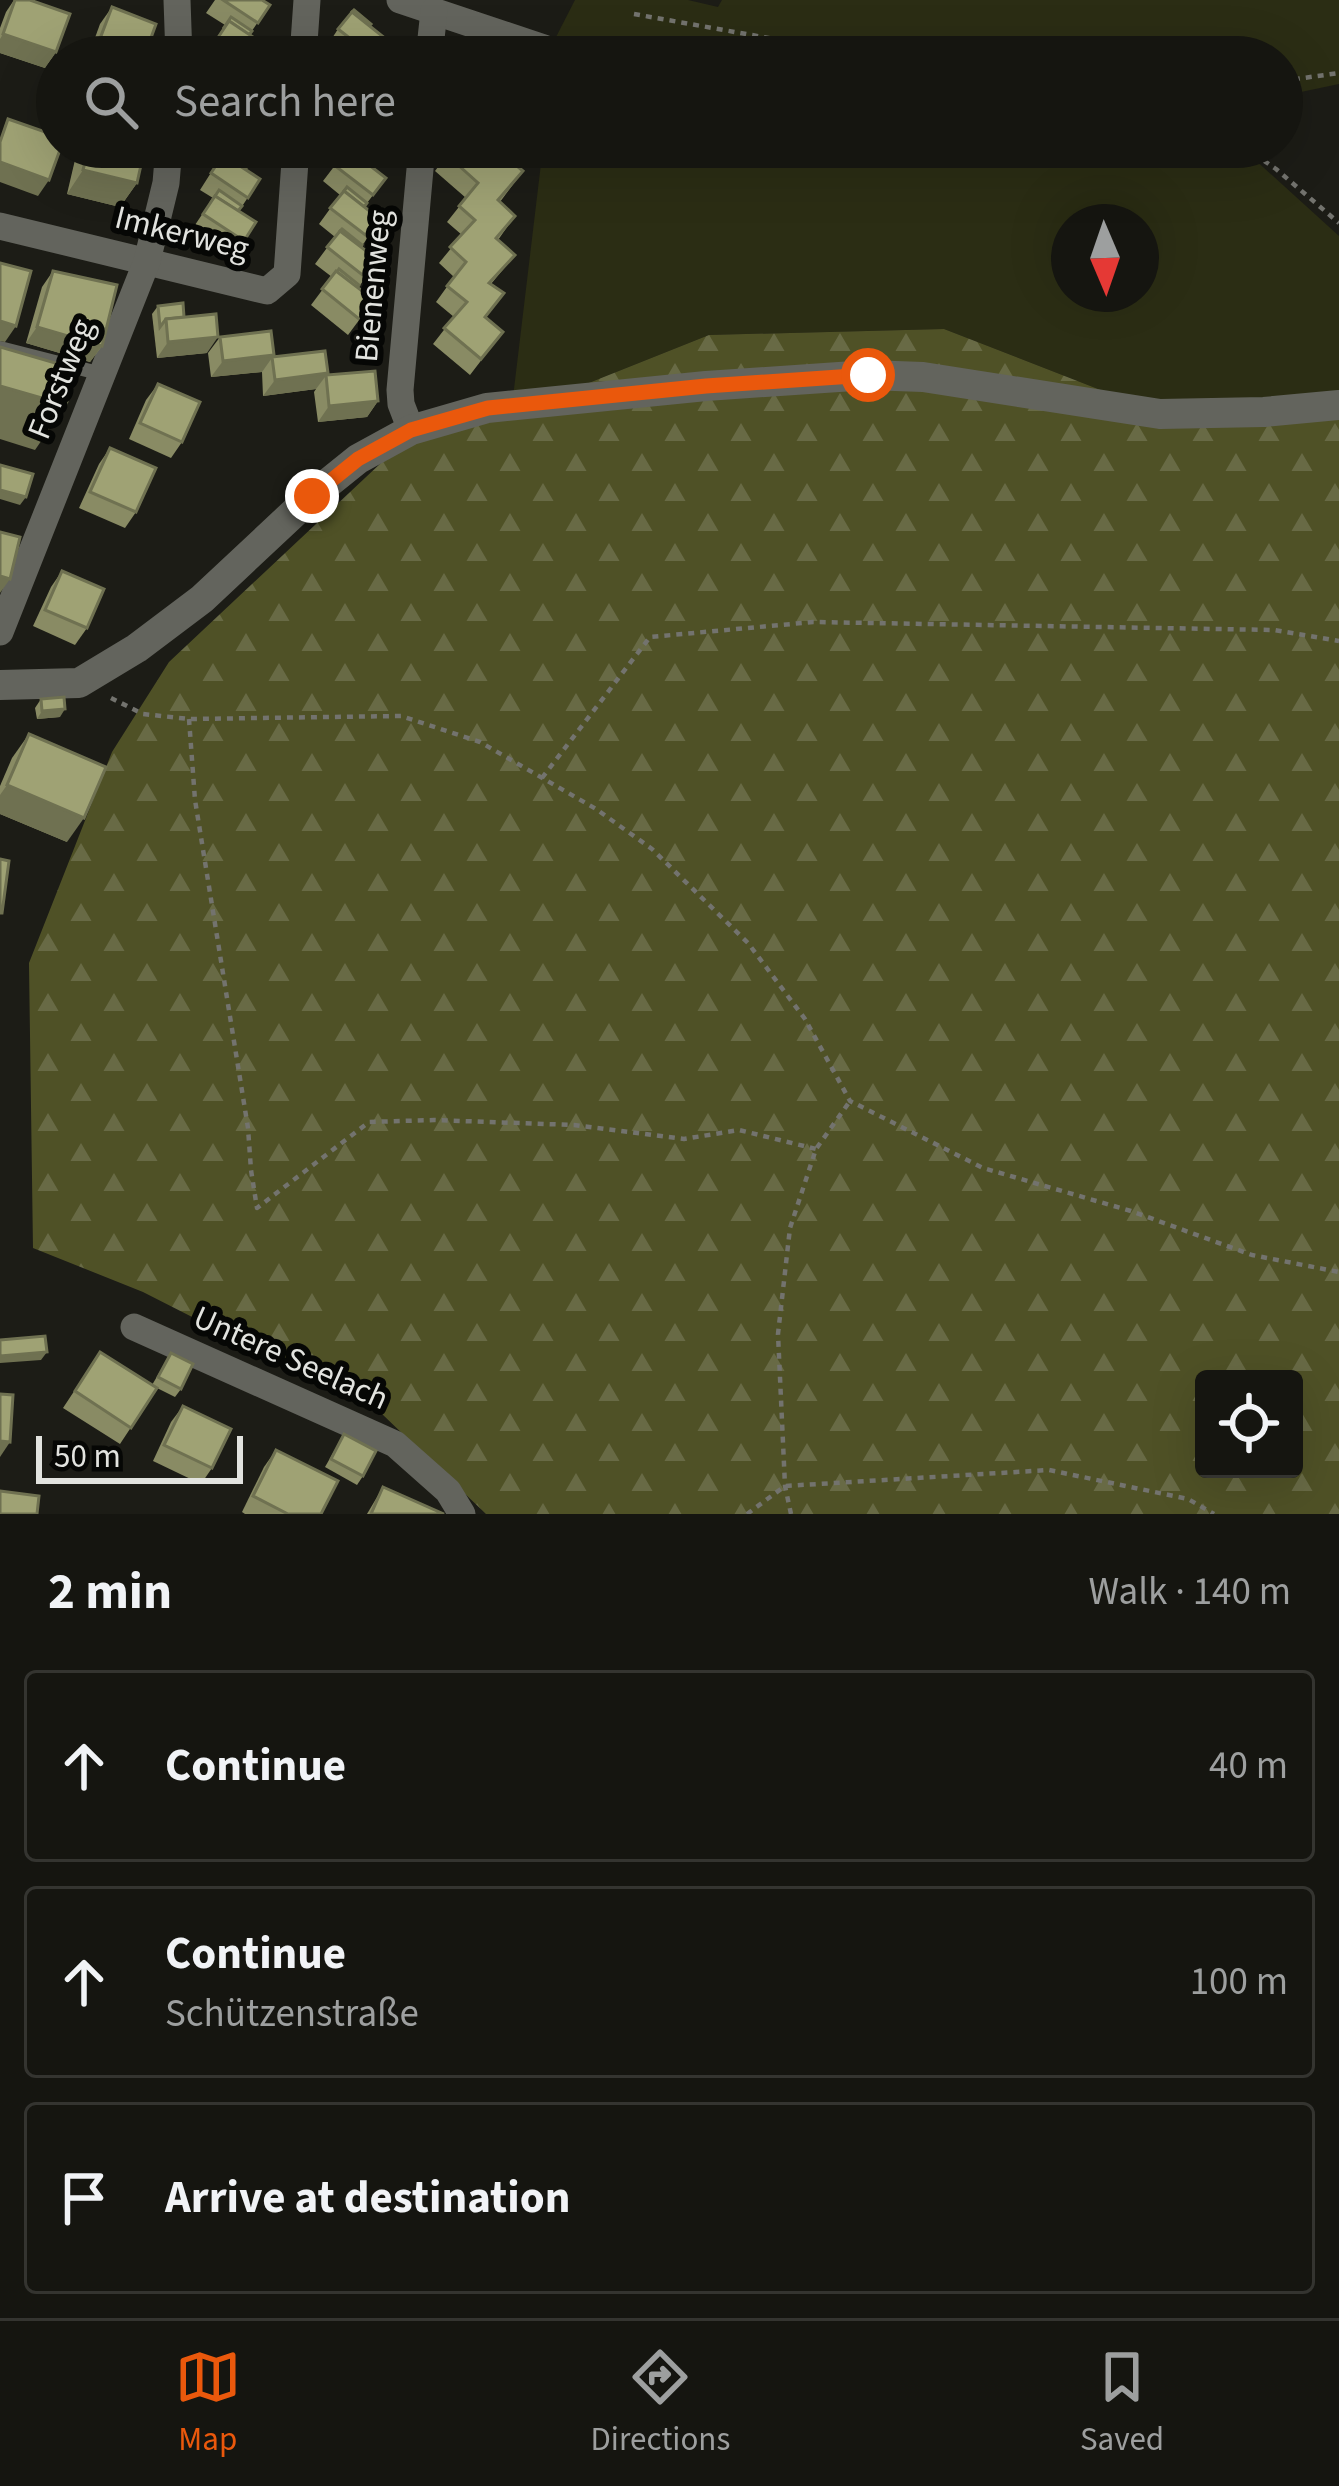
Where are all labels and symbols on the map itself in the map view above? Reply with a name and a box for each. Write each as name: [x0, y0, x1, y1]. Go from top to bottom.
street label: Imkerweg: [110, 194, 254, 272]
north arrow: [1051, 204, 1159, 312]
street label: Bienenweg: [343, 208, 403, 364]
street label: Forstweg: [16, 312, 106, 446]
route start: [841, 348, 895, 402]
route end: [285, 469, 339, 523]
street label: Untere Seelach: [186, 1294, 396, 1422]
scale bar: [36, 1430, 243, 1483]

